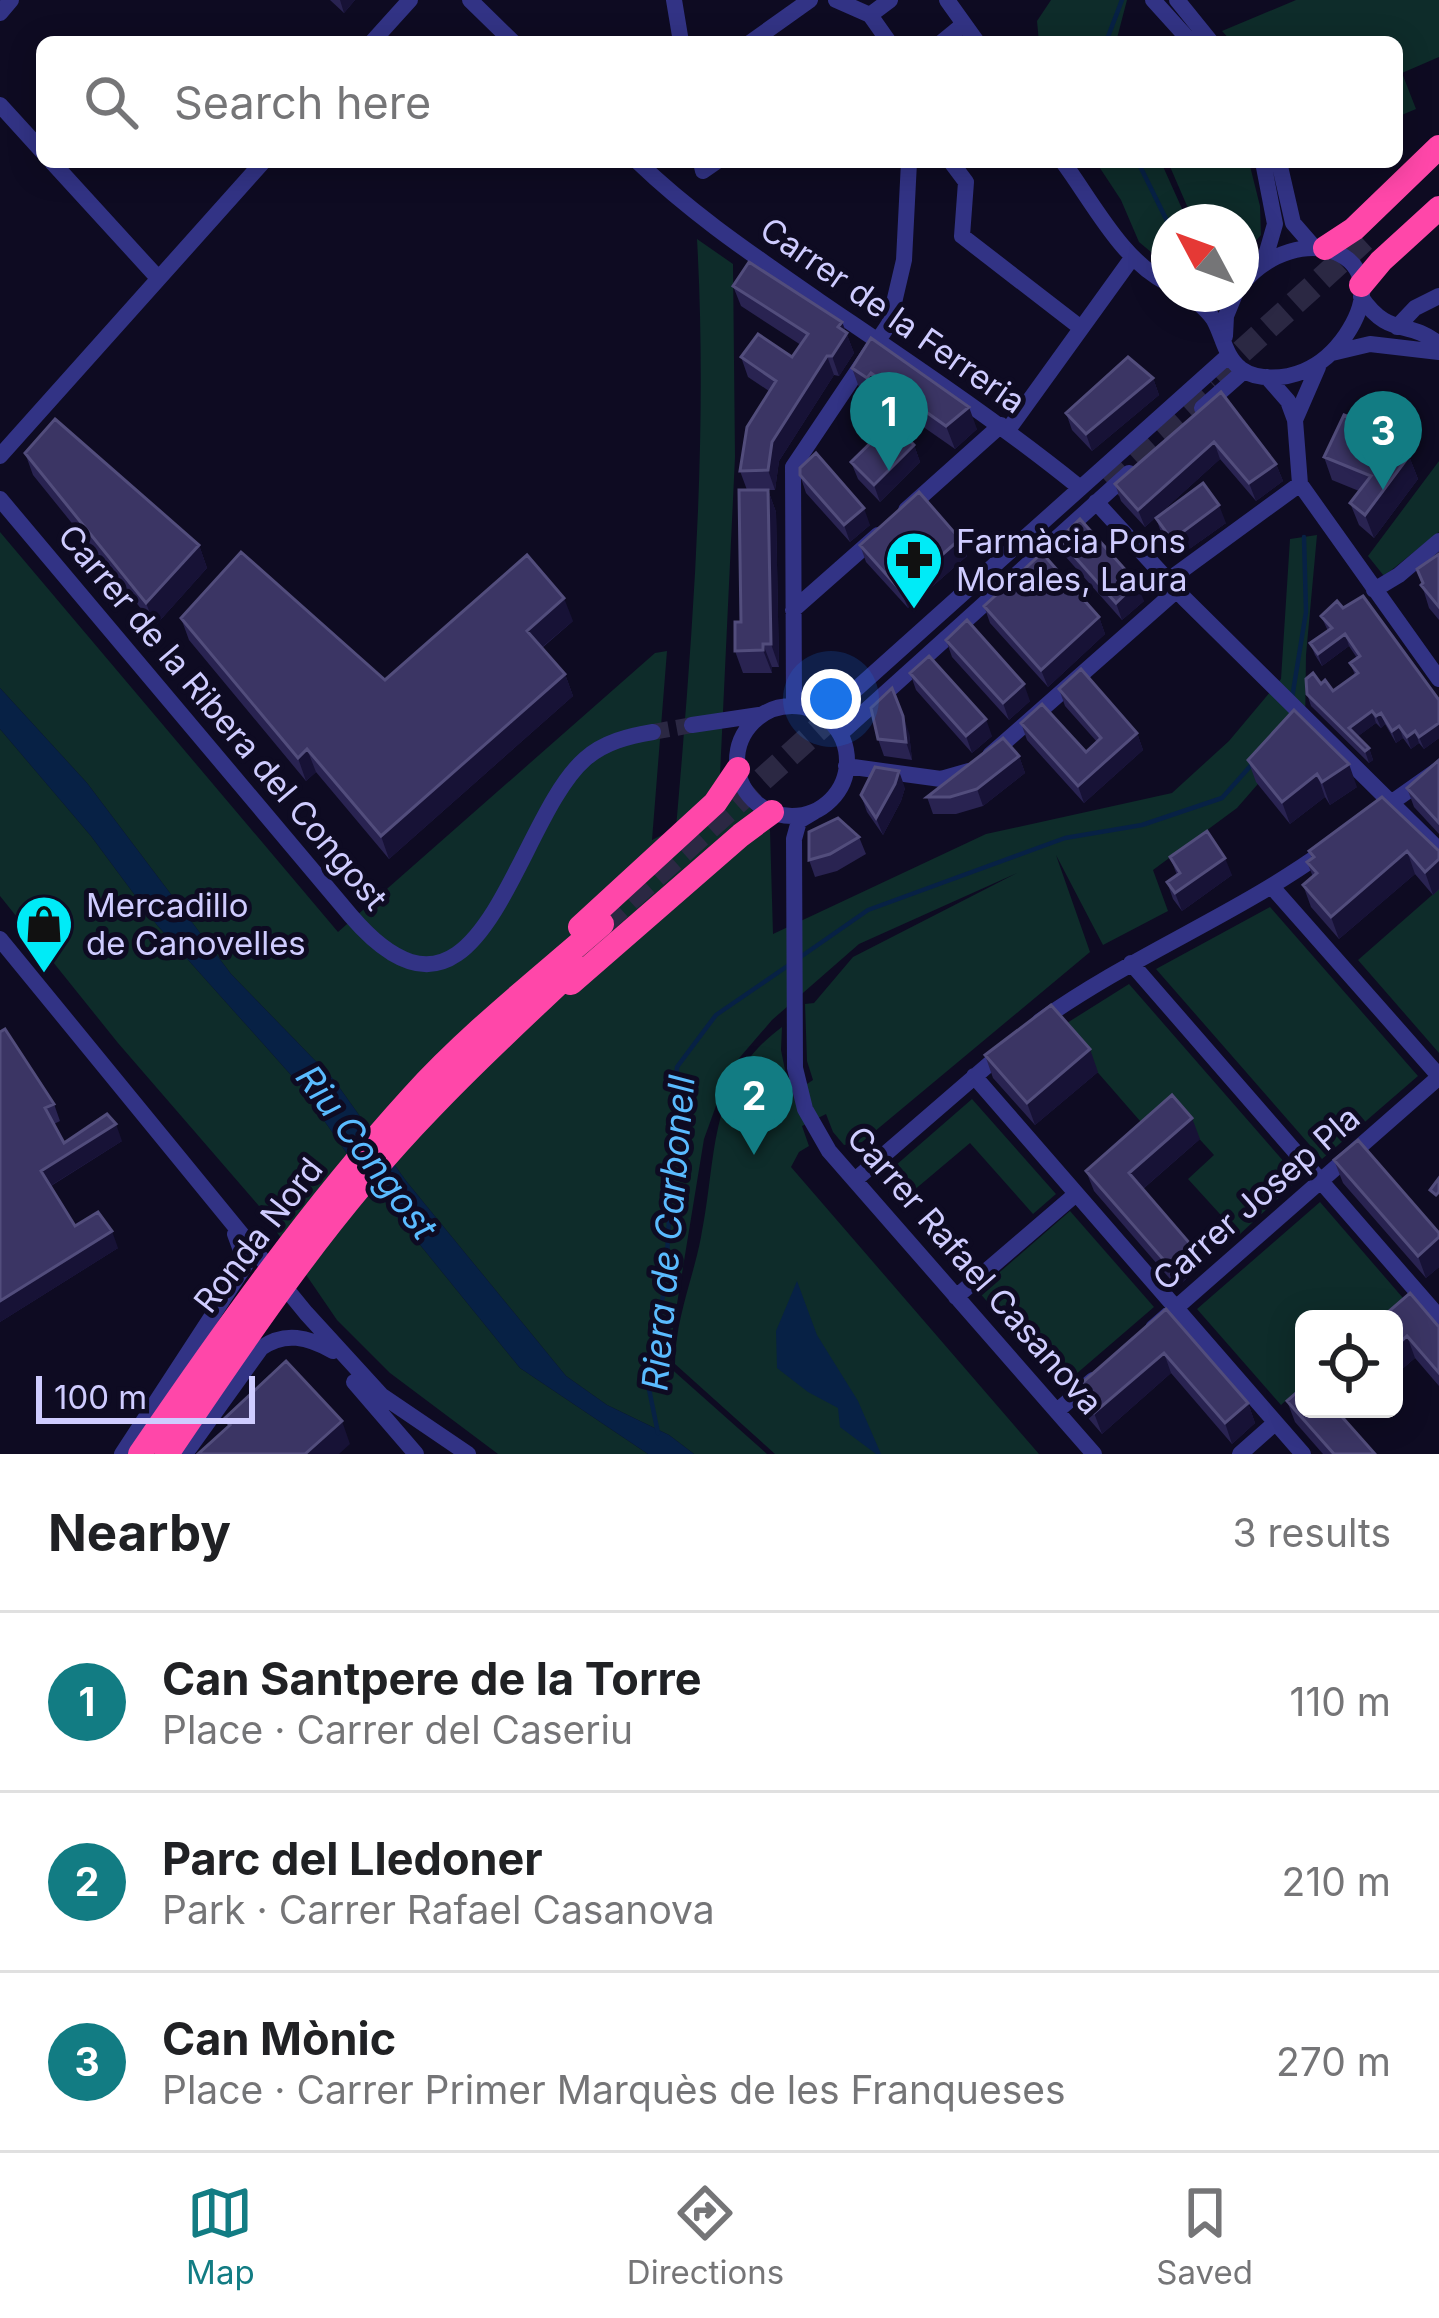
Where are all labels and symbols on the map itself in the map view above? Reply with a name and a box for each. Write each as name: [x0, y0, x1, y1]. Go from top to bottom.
north arrow: [1151, 204, 1259, 312]
street label: Carrer de la Ferreria: [753, 209, 1033, 421]
pin: 1: [850, 372, 928, 471]
pin: 3: [1344, 391, 1422, 490]
street label: Carrer de la Ribera del Congost: [50, 516, 396, 918]
place label: Farmàcia Pons Morales, Laura: [956, 521, 1188, 599]
pharmacy icon: Farmàcia Pons Morales, Laura: [883, 529, 945, 611]
your location: [801, 669, 861, 729]
place label: Mercadillo de Canovelles: [86, 885, 306, 963]
shop icon: Mercadillo de Canovelles: [13, 893, 75, 975]
water label: Riu Congost: [287, 1056, 448, 1249]
pin: 2: [715, 1056, 793, 1155]
water label: Riera de Carbonell: [632, 1073, 704, 1392]
street label: Carrer Josep Pla: [1144, 1097, 1368, 1299]
street label: Carrer Rafael Casanova: [839, 1118, 1111, 1422]
street label: Ronda Nord: [185, 1150, 331, 1320]
scale bar: [36, 1370, 255, 1423]

